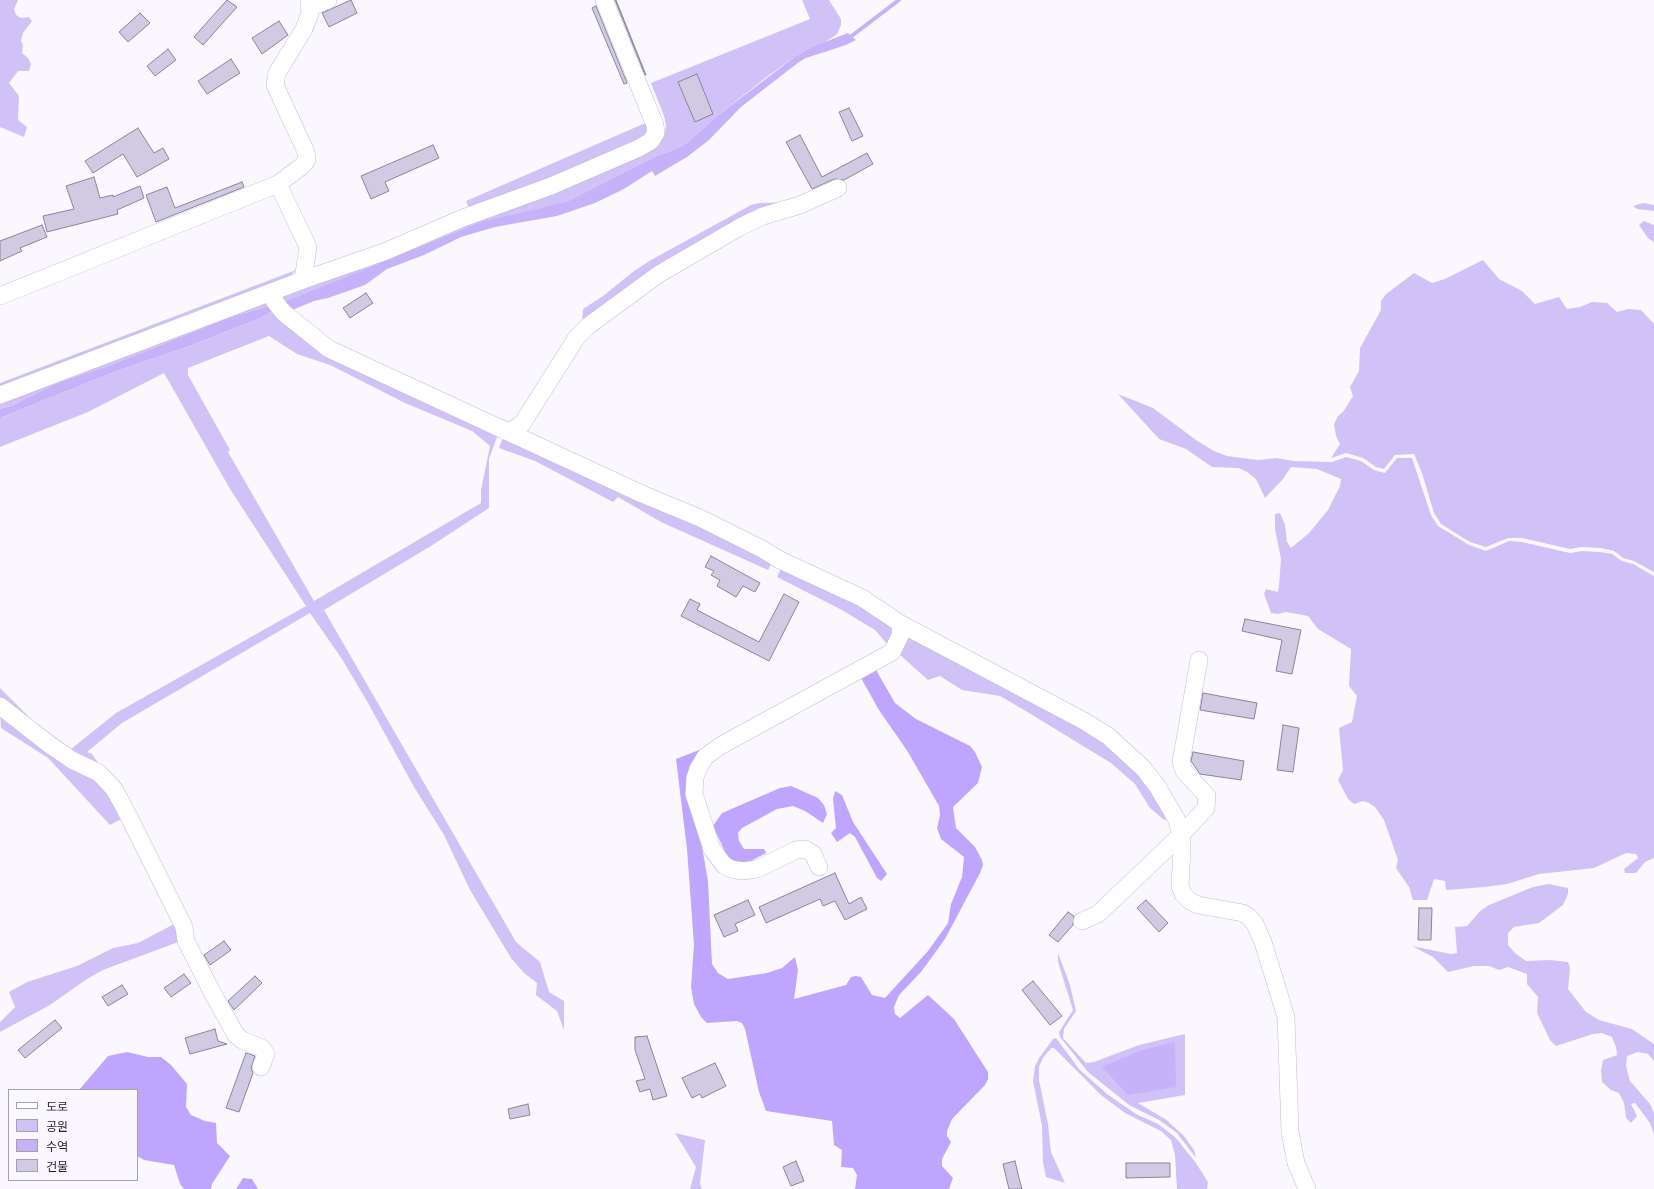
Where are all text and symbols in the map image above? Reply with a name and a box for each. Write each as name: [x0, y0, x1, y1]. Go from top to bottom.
legend: [8, 1089, 138, 1181]
text: 도로: [46, 1099, 68, 1114]
text: 공원: [46, 1119, 68, 1134]
text: 수역: [46, 1139, 68, 1154]
text: 건물: [46, 1159, 68, 1174]

